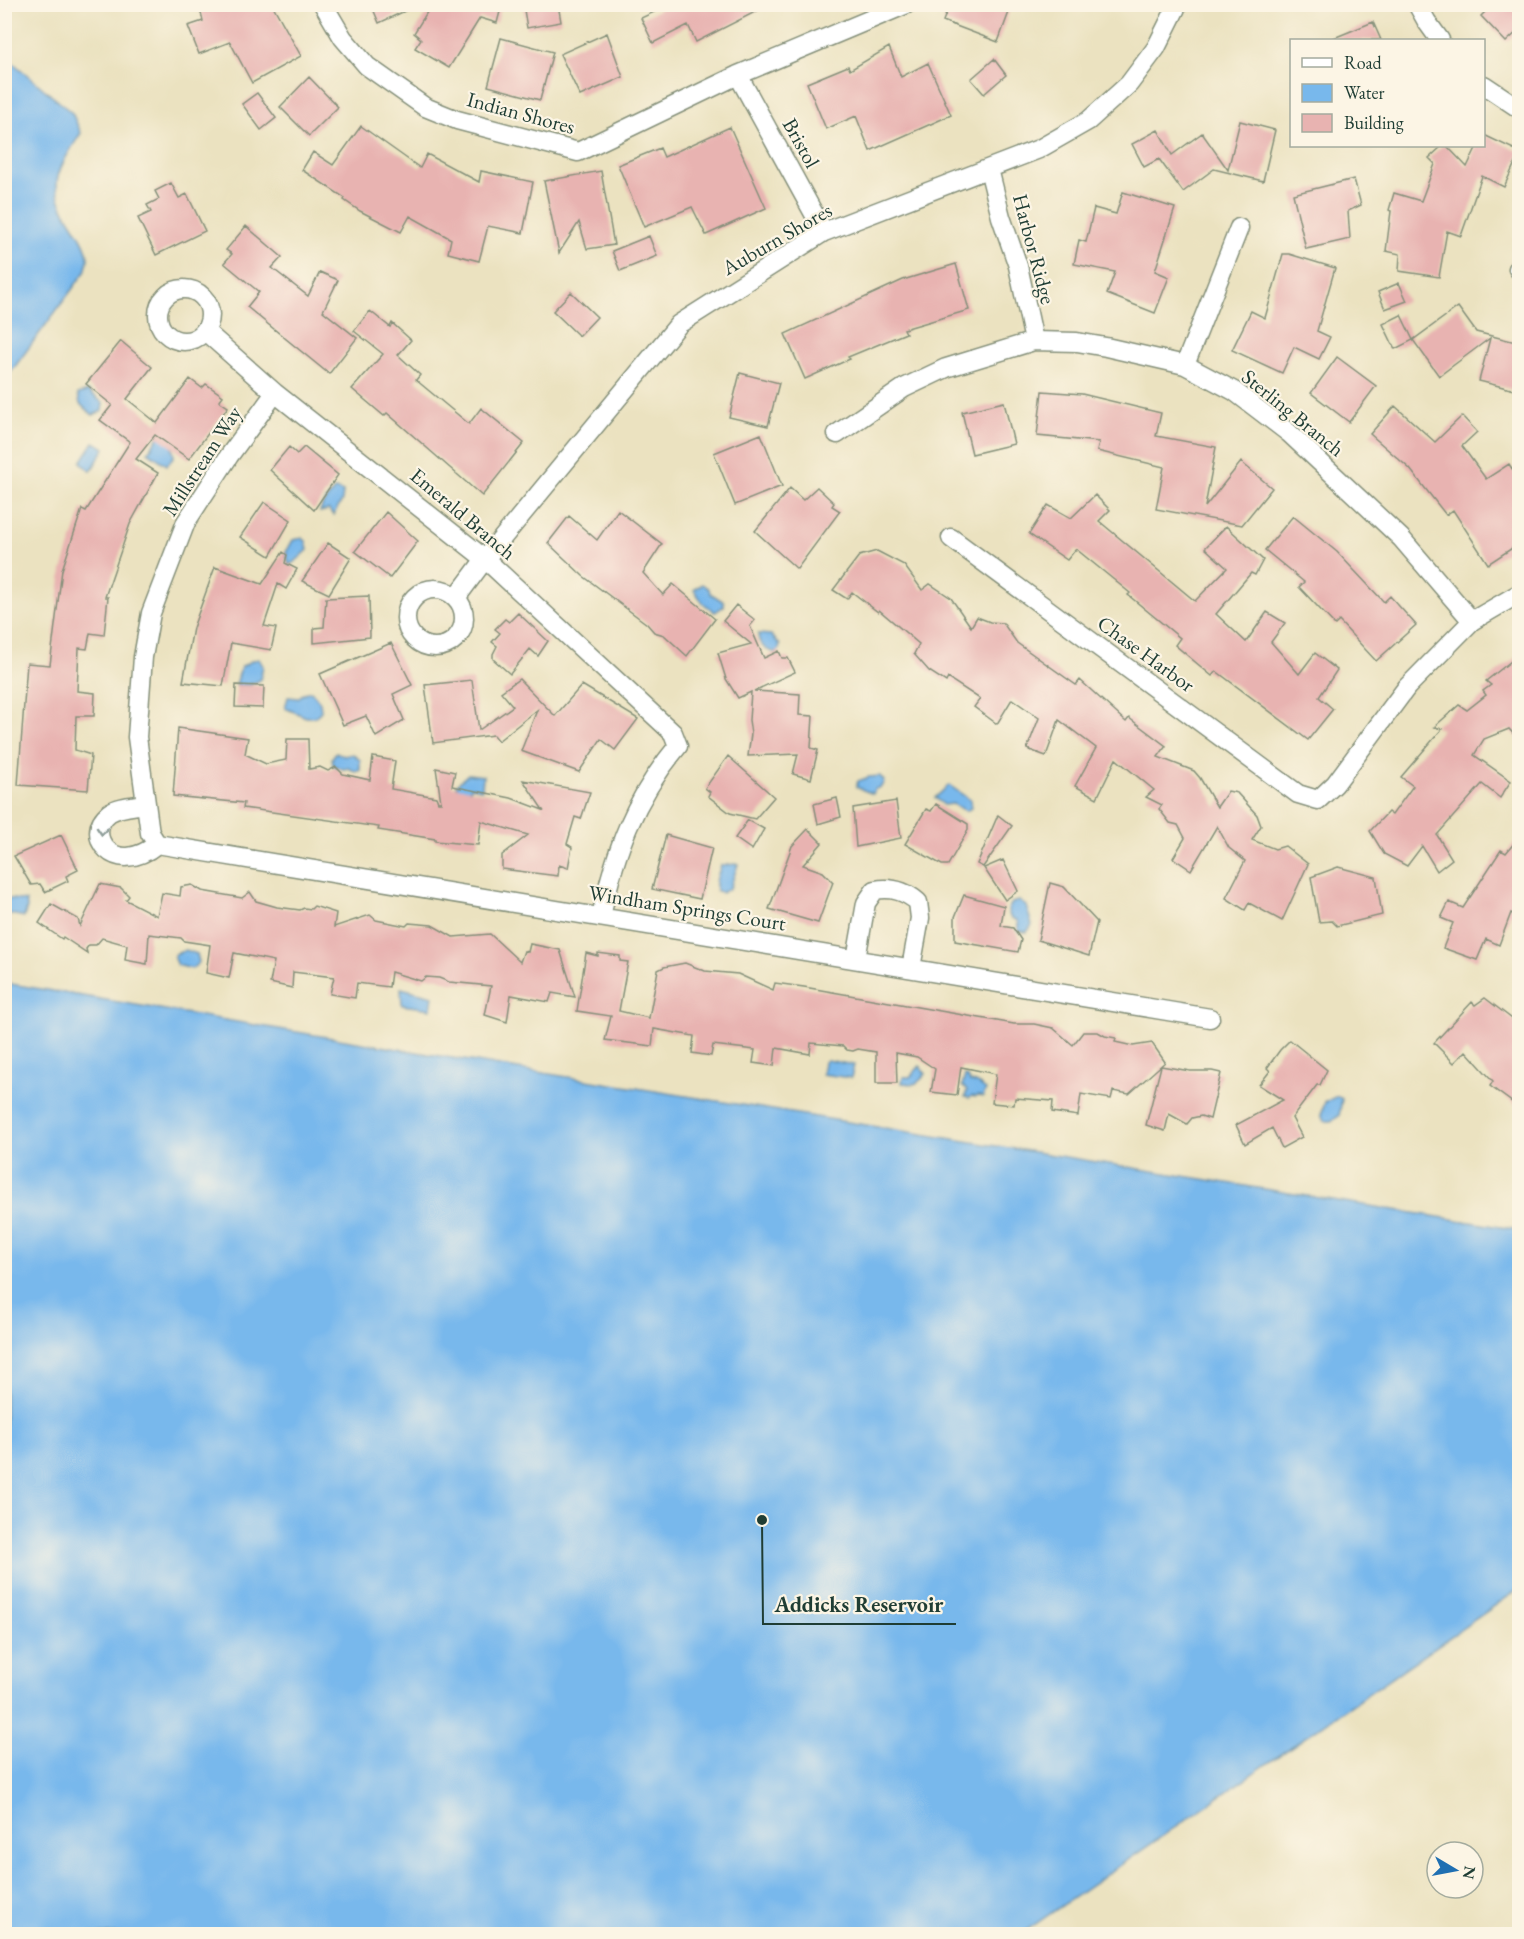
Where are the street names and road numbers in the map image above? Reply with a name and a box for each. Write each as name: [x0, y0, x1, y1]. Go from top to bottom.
street label: Indian Shores: [464, 85, 578, 140]
street label: Bristol: [777, 113, 826, 172]
street label: Harbor Ridge: [1007, 191, 1062, 307]
street label: Auburn Shores: [716, 196, 837, 281]
street label: Sterling Branch: [1237, 363, 1350, 462]
street label: Millstream Way: [156, 400, 248, 521]
street label: Emerald Branch: [405, 462, 522, 566]
street label: Chase Harbor: [1092, 609, 1200, 698]
street label: Windham Springs Court: [586, 879, 788, 937]

